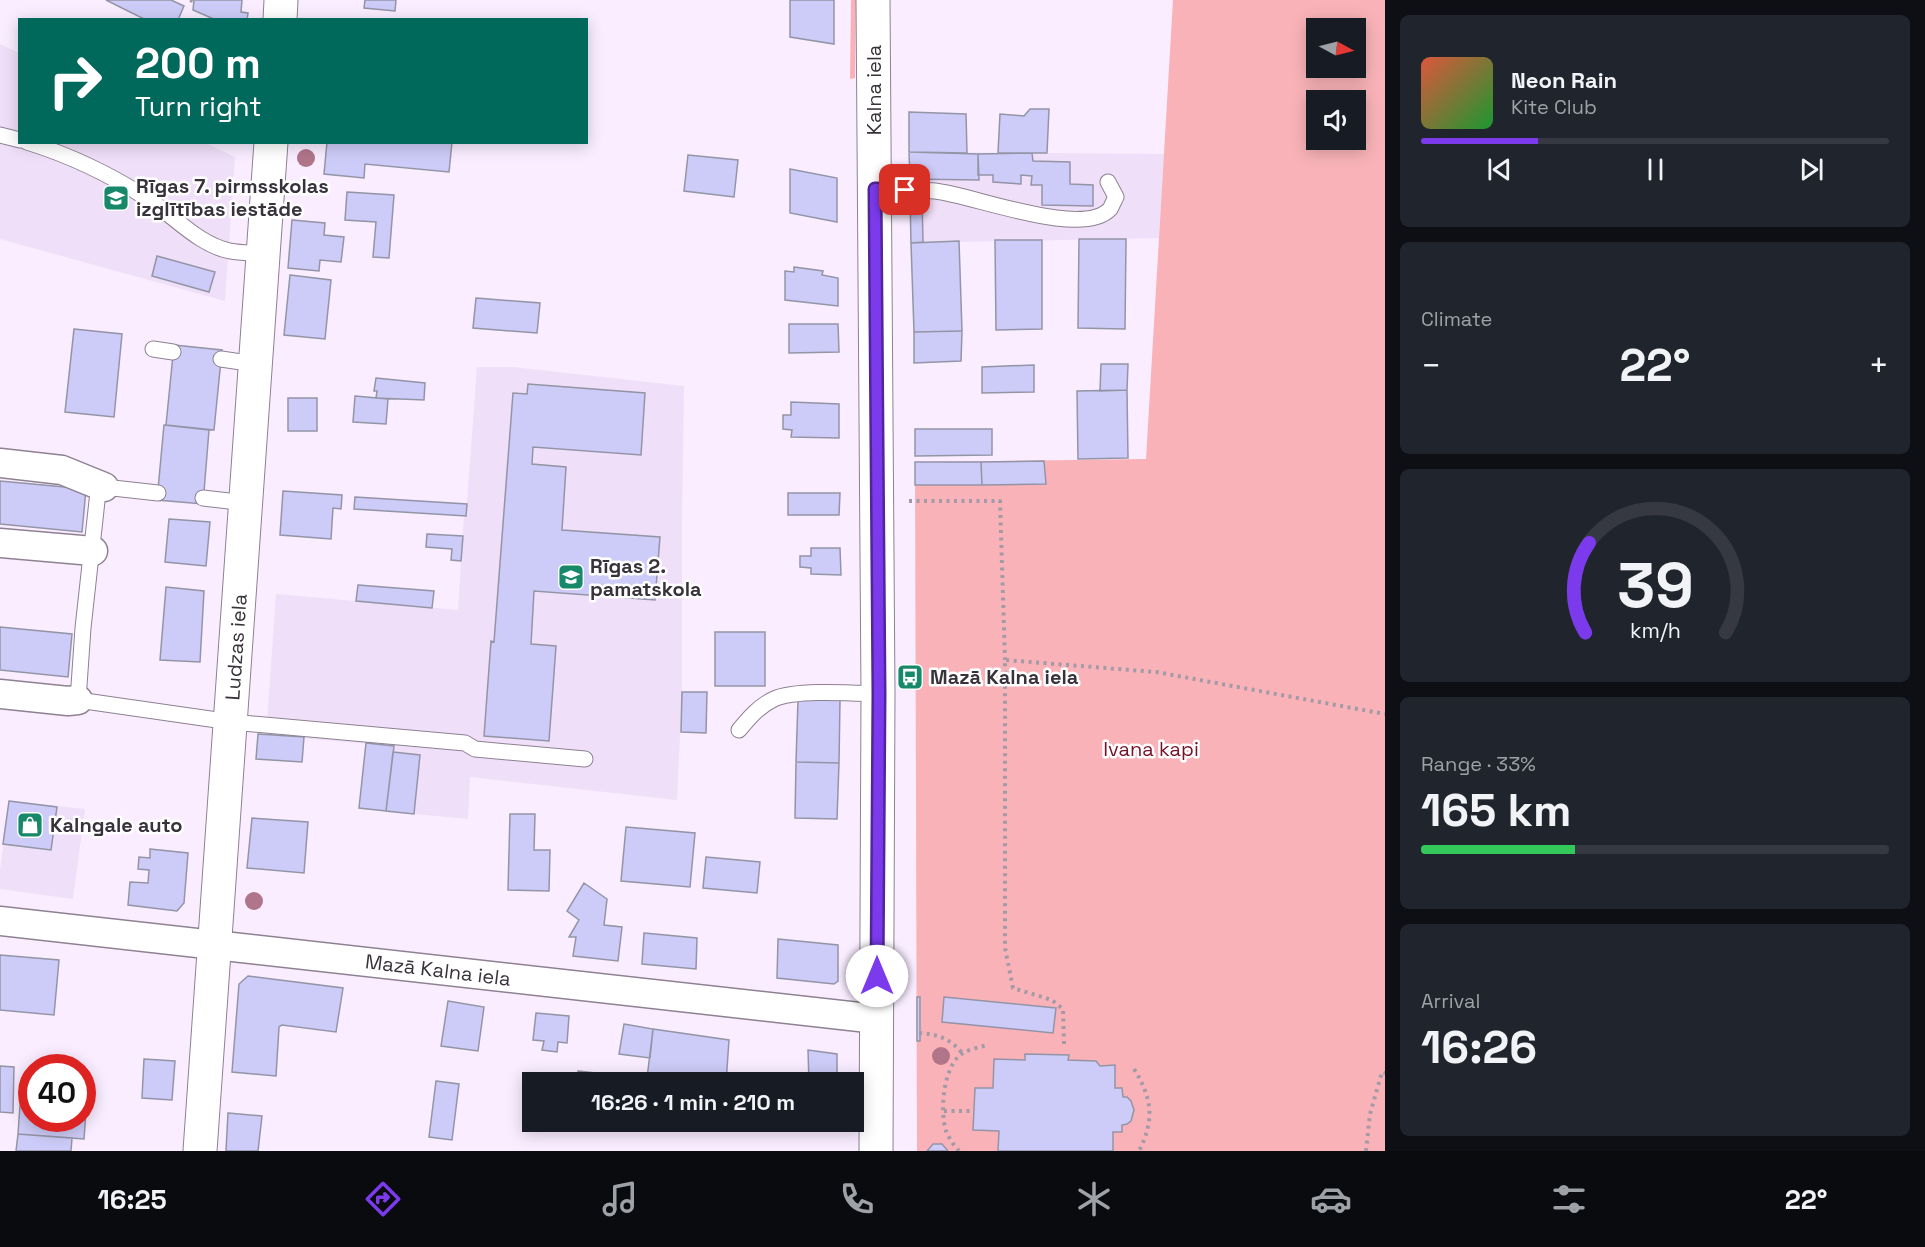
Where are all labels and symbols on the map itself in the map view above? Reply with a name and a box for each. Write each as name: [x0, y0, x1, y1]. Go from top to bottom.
north arrow: [1306, 18, 1366, 78]
street label: Kalna iela: [861, 45, 887, 135]
pin: [879, 164, 930, 215]
place label: Rīgas 7. pirmsskolas izglītības iestāde: [136, 173, 329, 222]
school or university icon: Rīgas 7. pirmsskolas izglītības iestāde: [101, 183, 131, 213]
place label: Rīgas 2. pamatskola: [590, 553, 702, 602]
school or university icon: Rīgas 2. pamatskola: [556, 562, 586, 592]
street label: Ludzas iela: [219, 593, 253, 701]
bus stop icon: Mazā Kalna iela: [895, 662, 925, 692]
place label: Mazā Kalna iela: [930, 664, 1079, 690]
park label: Ivana kapi: [1103, 736, 1199, 762]
shop icon: Kalngale auto: [15, 810, 45, 840]
place label: Kalngale auto: [50, 812, 183, 838]
position arrow: [845, 944, 909, 1008]
street label: Mazā Kalna iela: [364, 948, 512, 992]
speed limit sign: 40: [18, 1054, 96, 1132]

